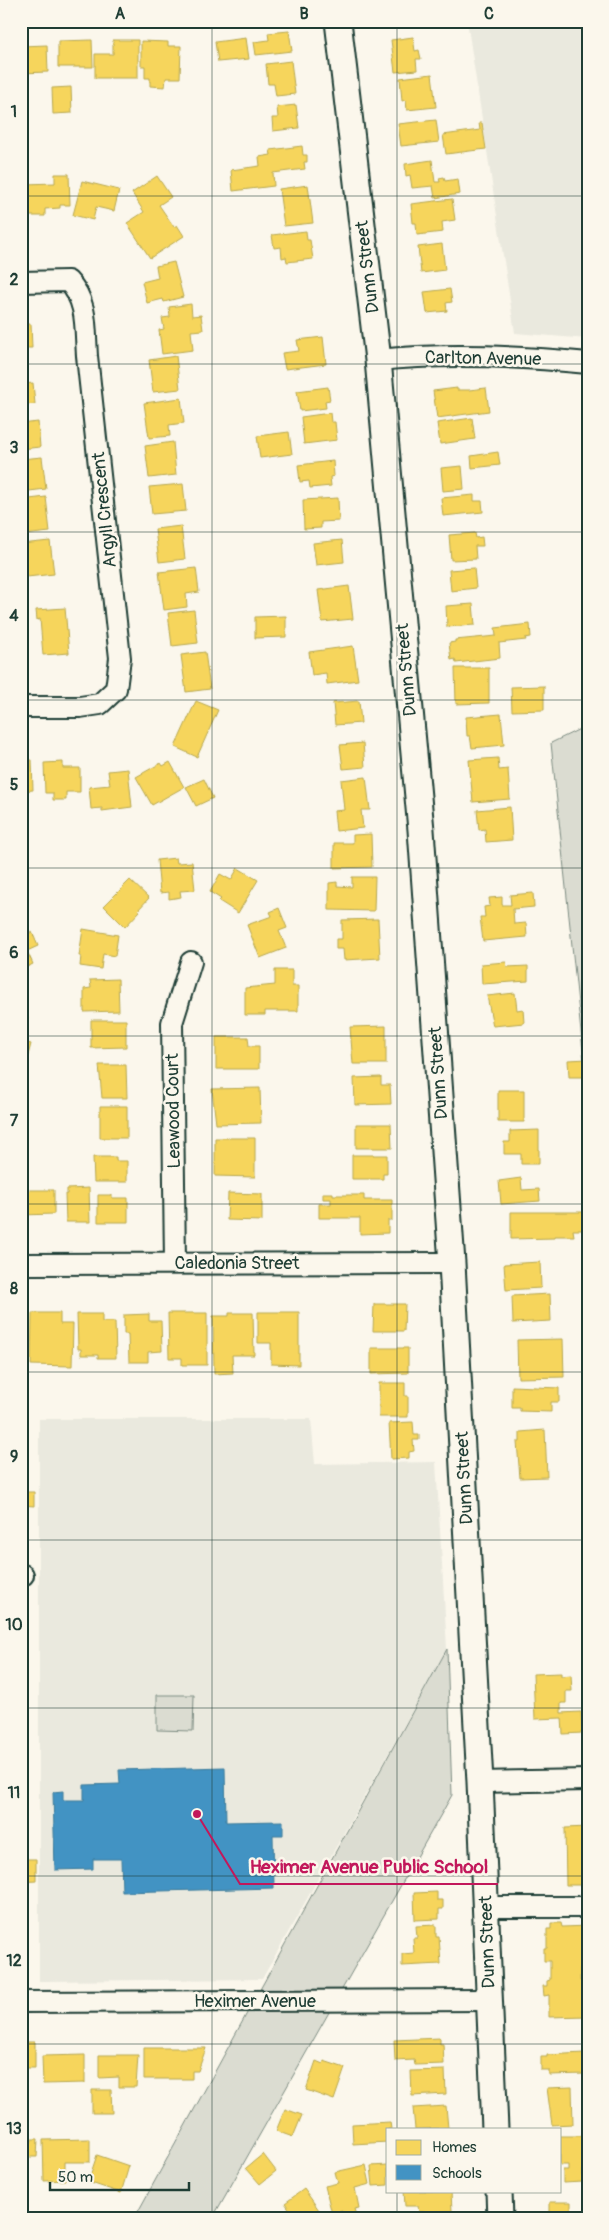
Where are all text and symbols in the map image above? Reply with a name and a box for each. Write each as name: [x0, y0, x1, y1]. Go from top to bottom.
text: A: [115, 4, 126, 24]
text: B: [299, 4, 309, 24]
text: C: [484, 4, 494, 24]
text: 1: [11, 102, 17, 122]
street label: Dunn Street: [350, 219, 385, 315]
text: 2: [10, 270, 19, 290]
street label: Carlton Avenue: [425, 346, 541, 371]
text: 3: [10, 438, 19, 458]
street label: Argyll Crescent: [87, 450, 122, 569]
text: 4: [9, 606, 19, 626]
street label: Dunn Street: [391, 622, 422, 717]
text: 5: [10, 775, 19, 795]
text: 6: [9, 943, 19, 963]
street label: Dunn Street: [424, 1025, 453, 1120]
street label: Leawood Court: [161, 1052, 186, 1169]
text: 7: [10, 1111, 19, 1131]
street label: Caledonia Street: [174, 1252, 300, 1275]
text: 8: [10, 1279, 18, 1299]
street label: Dunn Street: [451, 1430, 478, 1525]
text: 9: [10, 1447, 18, 1467]
text: 10: [5, 1615, 23, 1635]
text: 11: [8, 1783, 20, 1803]
callout: Heximer Avenue Public School: [240, 1850, 498, 1884]
text: Heximer Avenue Public School: [250, 1855, 488, 1879]
street label: Dunn Street: [474, 1894, 501, 1989]
text: 12: [6, 1951, 22, 1971]
street label: Heximer Avenue: [194, 1990, 316, 2013]
text: 13: [6, 2119, 22, 2139]
legend: [386, 2128, 562, 2192]
text: Homes: [432, 2138, 477, 2157]
scale bar: [50, 2160, 189, 2192]
text: Schools: [432, 2164, 482, 2183]
text: 50 m: [58, 2168, 93, 2187]

